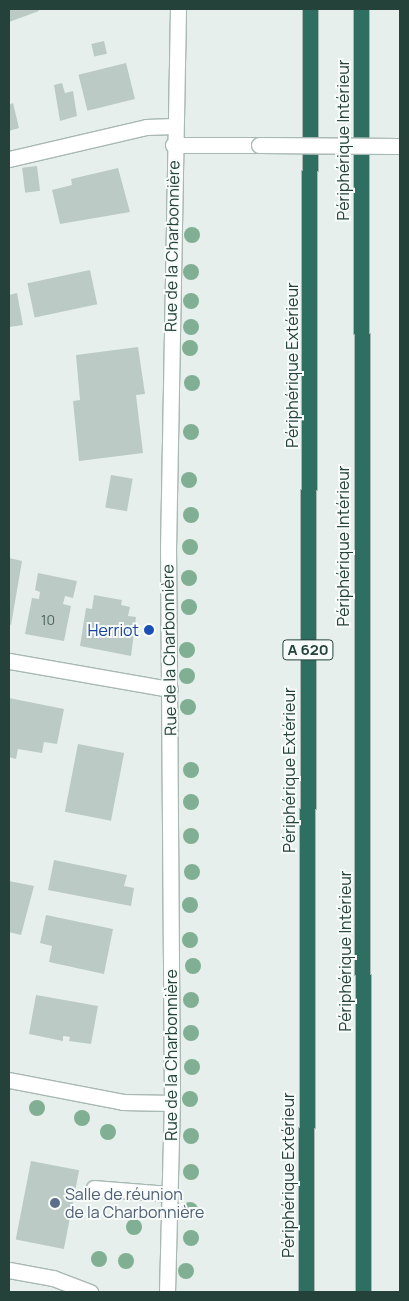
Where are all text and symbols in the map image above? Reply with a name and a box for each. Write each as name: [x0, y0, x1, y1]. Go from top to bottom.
street label: Périphérique Intérieur: [333, 59, 353, 221]
street label: Rue de la Charbonnière: [161, 160, 183, 332]
street label: Périphérique Extérieur: [282, 282, 302, 448]
street label: Périphérique Intérieur: [333, 465, 353, 627]
street label: Rue de la Charbonnière: [158, 564, 180, 736]
house number: 10: [41, 612, 55, 628]
place label: Herriot: [88, 620, 139, 640]
marker: Herriot: [143, 624, 155, 636]
road number: A 620: [282, 638, 334, 662]
street label: Périphérique Extérieur: [279, 687, 299, 853]
street label: Périphérique Intérieur: [335, 870, 355, 1032]
street label: Rue de la Charbonnière: [161, 969, 181, 1141]
street label: Périphérique Extérieur: [278, 1092, 298, 1258]
place label: Salle de réunion de la Charbonnière: [65, 1184, 204, 1222]
marker: Salle de réunion de la Charbonnière: [49, 1197, 61, 1209]

